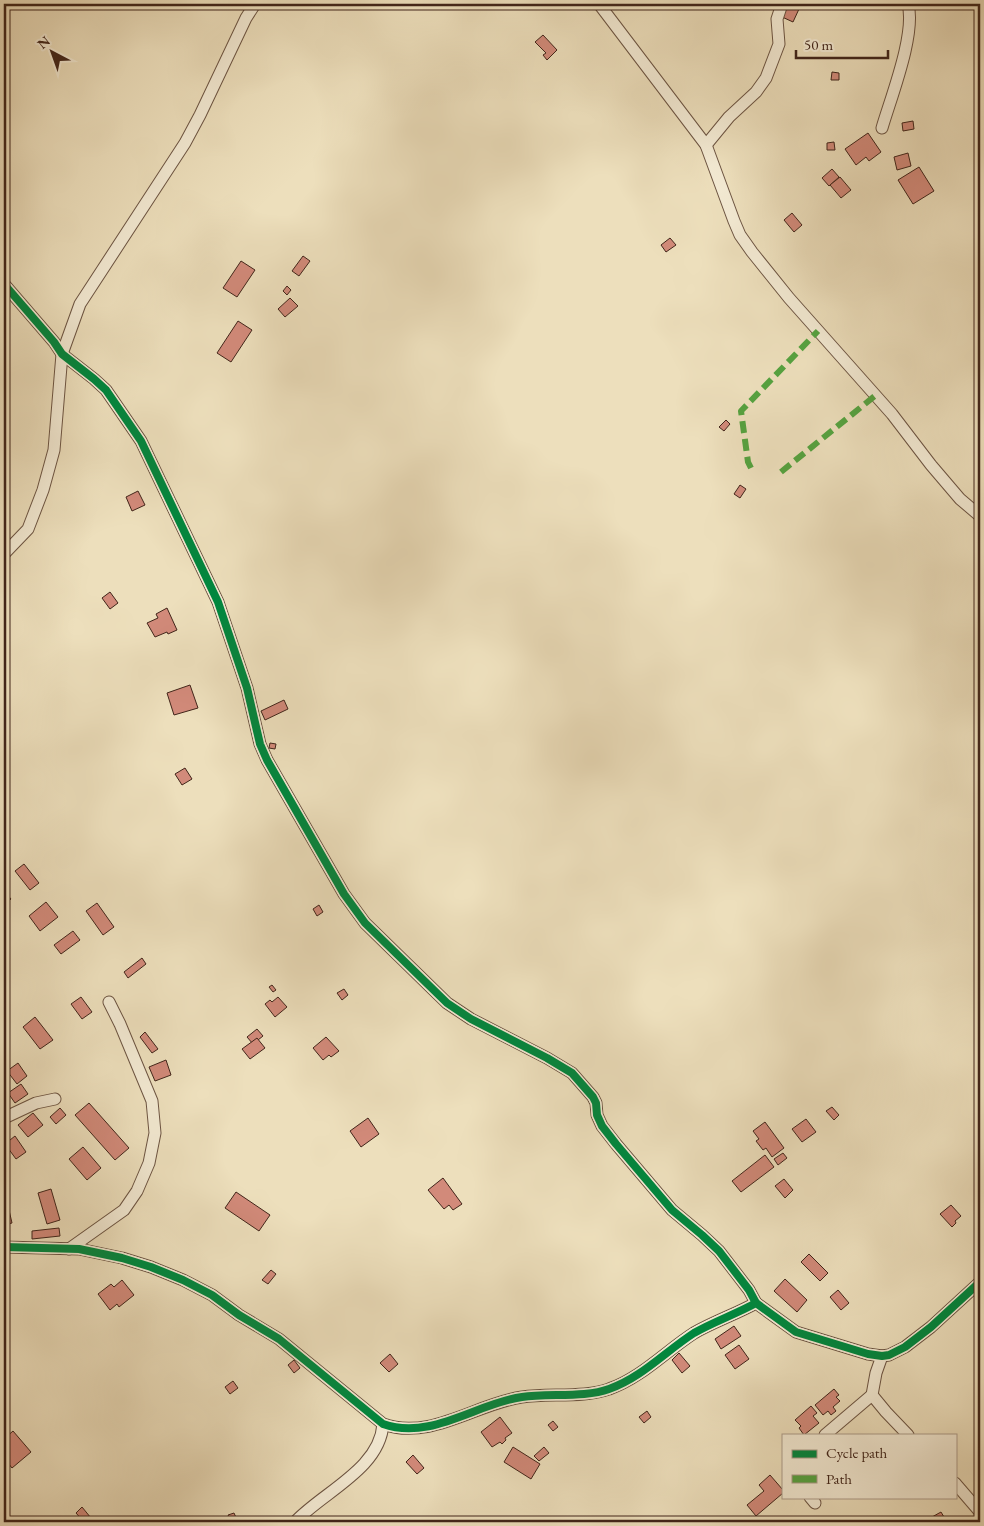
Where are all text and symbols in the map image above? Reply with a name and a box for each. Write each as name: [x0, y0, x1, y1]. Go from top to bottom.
north arrow: [28, 28, 78, 78]
scale bar: [796, 28, 889, 60]
text: N: [33, 31, 54, 53]
text: 50 m: [804, 35, 833, 54]
legend: [782, 1434, 956, 1498]
text: Cycle path: [826, 1443, 888, 1462]
text: Path: [826, 1469, 852, 1488]

